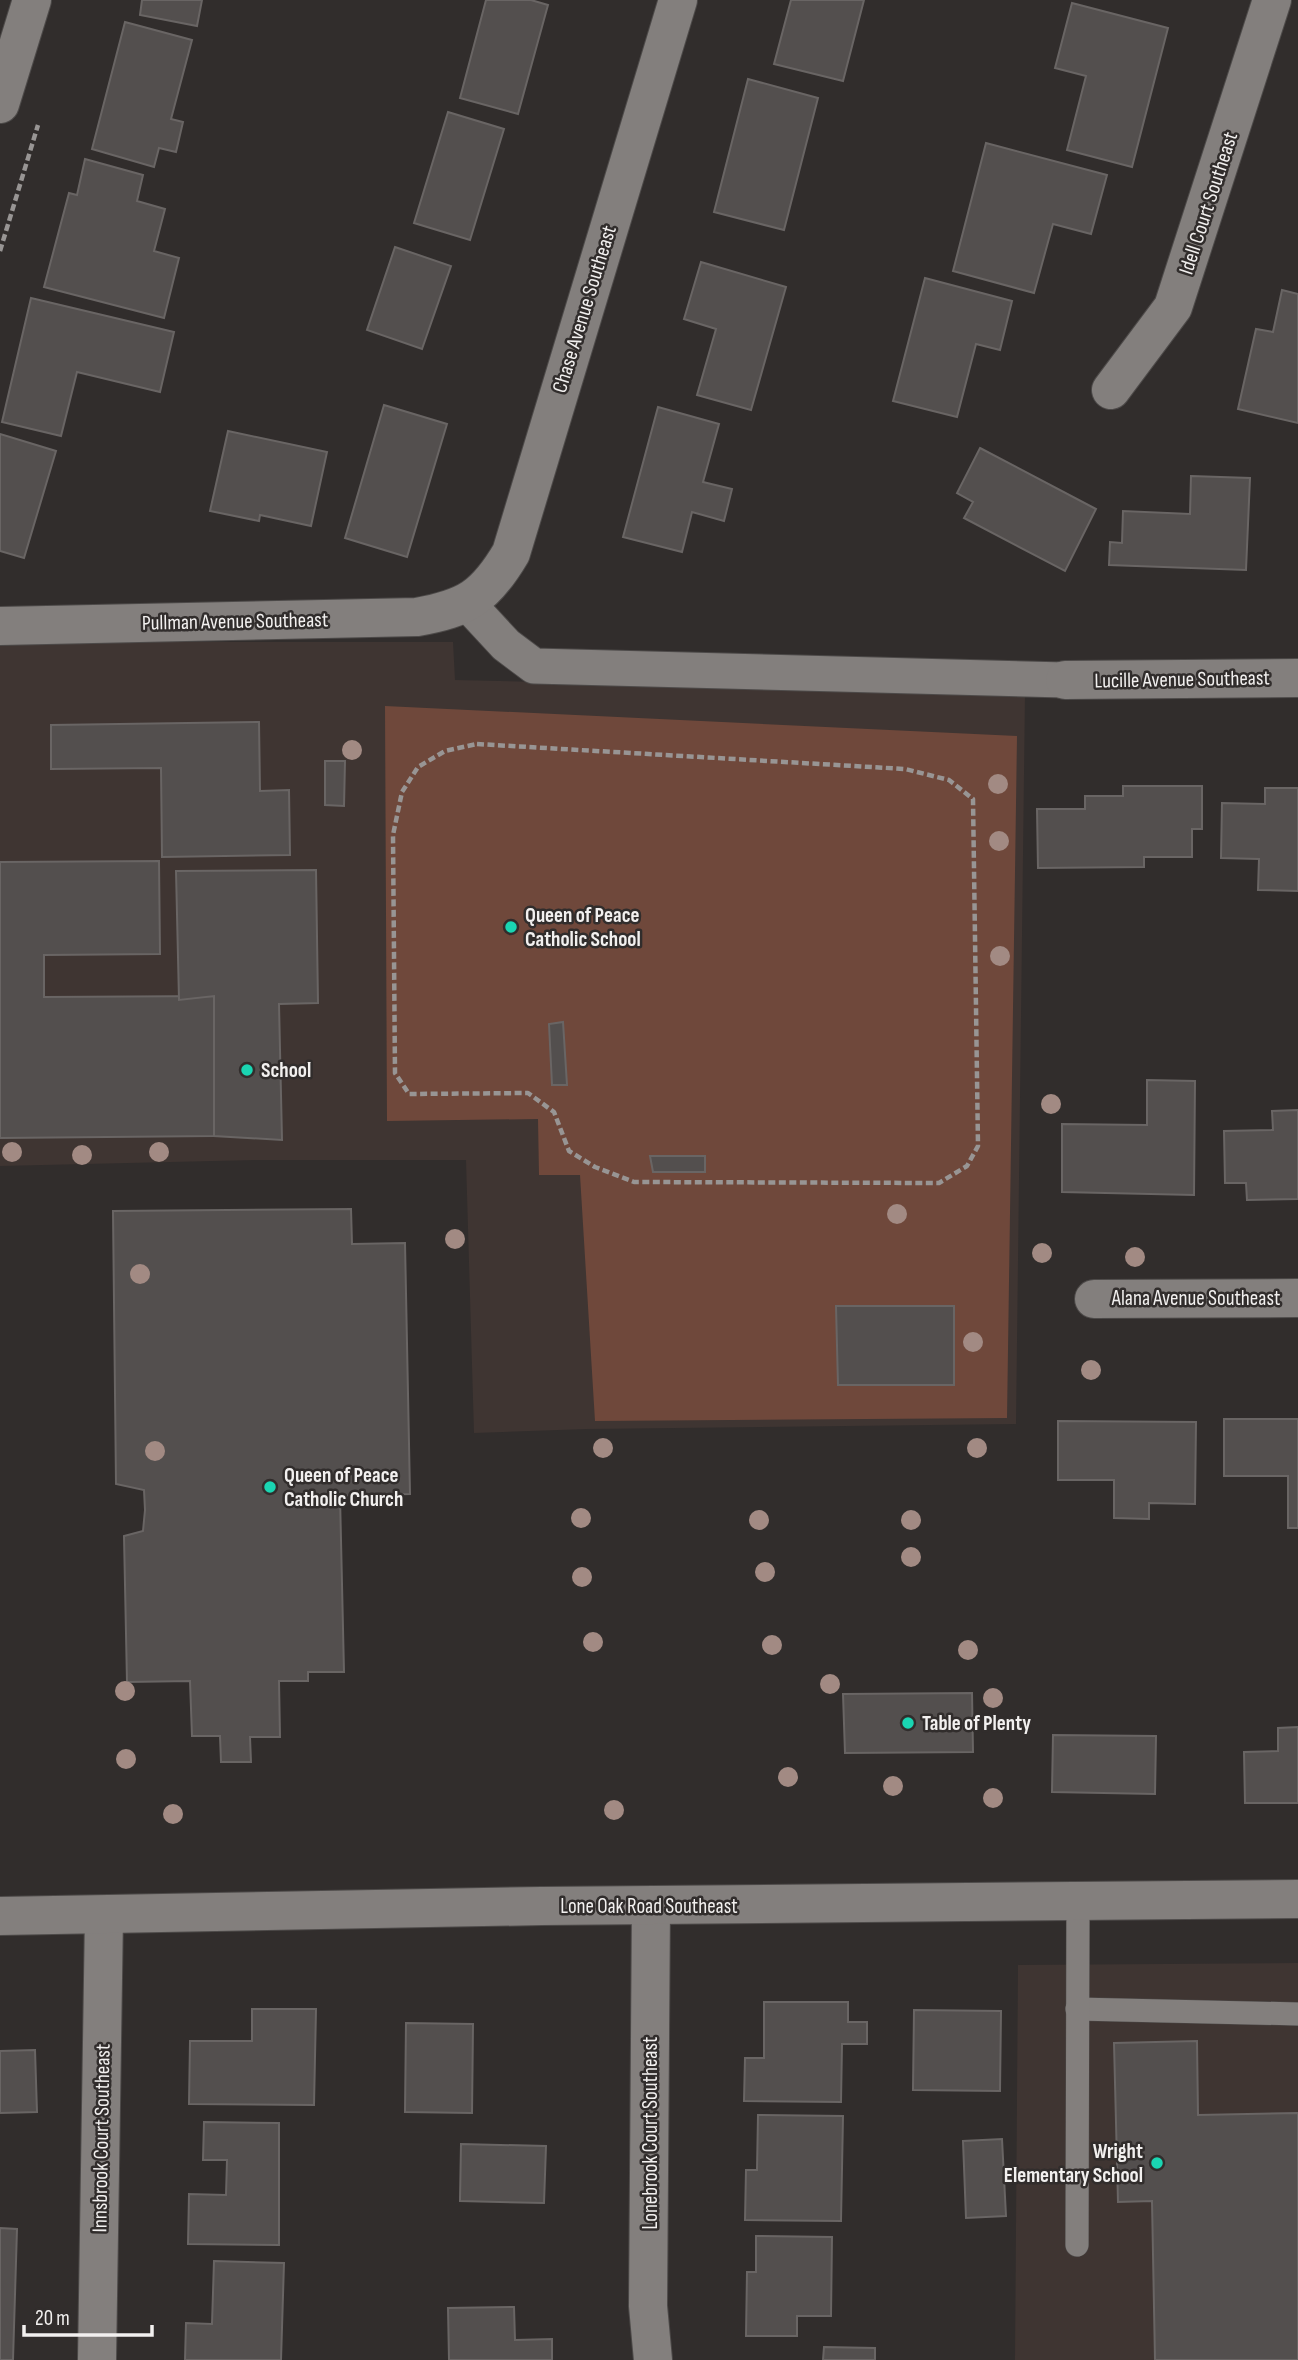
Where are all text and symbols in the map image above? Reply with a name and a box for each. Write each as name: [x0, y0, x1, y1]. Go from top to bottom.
street label: Idell Court Southeast: [1174, 129, 1243, 278]
street label: Chase Avenue Southeast: [547, 222, 622, 396]
street label: Pullman Avenue Southeast: [142, 607, 328, 636]
street label: Lucille Avenue Southeast: [1094, 665, 1270, 694]
place label: Queen of Peace Catholic School: [525, 903, 641, 952]
marker: Queen of Peace Catholic School: [503, 919, 519, 935]
place label: School: [261, 1058, 311, 1083]
marker: School: [239, 1062, 255, 1078]
street label: Alana Avenue Southeast: [1111, 1286, 1280, 1311]
place label: Queen of Peace Catholic Church: [284, 1463, 403, 1512]
marker: Queen of Peace Catholic Church: [262, 1479, 278, 1495]
place label: Table of Plenty: [922, 1711, 1031, 1736]
marker: Table of Plenty: [900, 1715, 916, 1731]
street label: Lone Oak Road Southeast: [560, 1894, 738, 1919]
street label: Lonebrook Court Southeast: [638, 2037, 663, 2229]
street label: Innsbrook Court Southeast: [87, 2043, 116, 2233]
place label: Wright Elementary School: [1004, 2139, 1143, 2188]
marker: Wright Elementary School: [1149, 2155, 1165, 2171]
scale bar: [24, 2294, 152, 2338]
text: 20 m: [35, 2306, 70, 2331]

